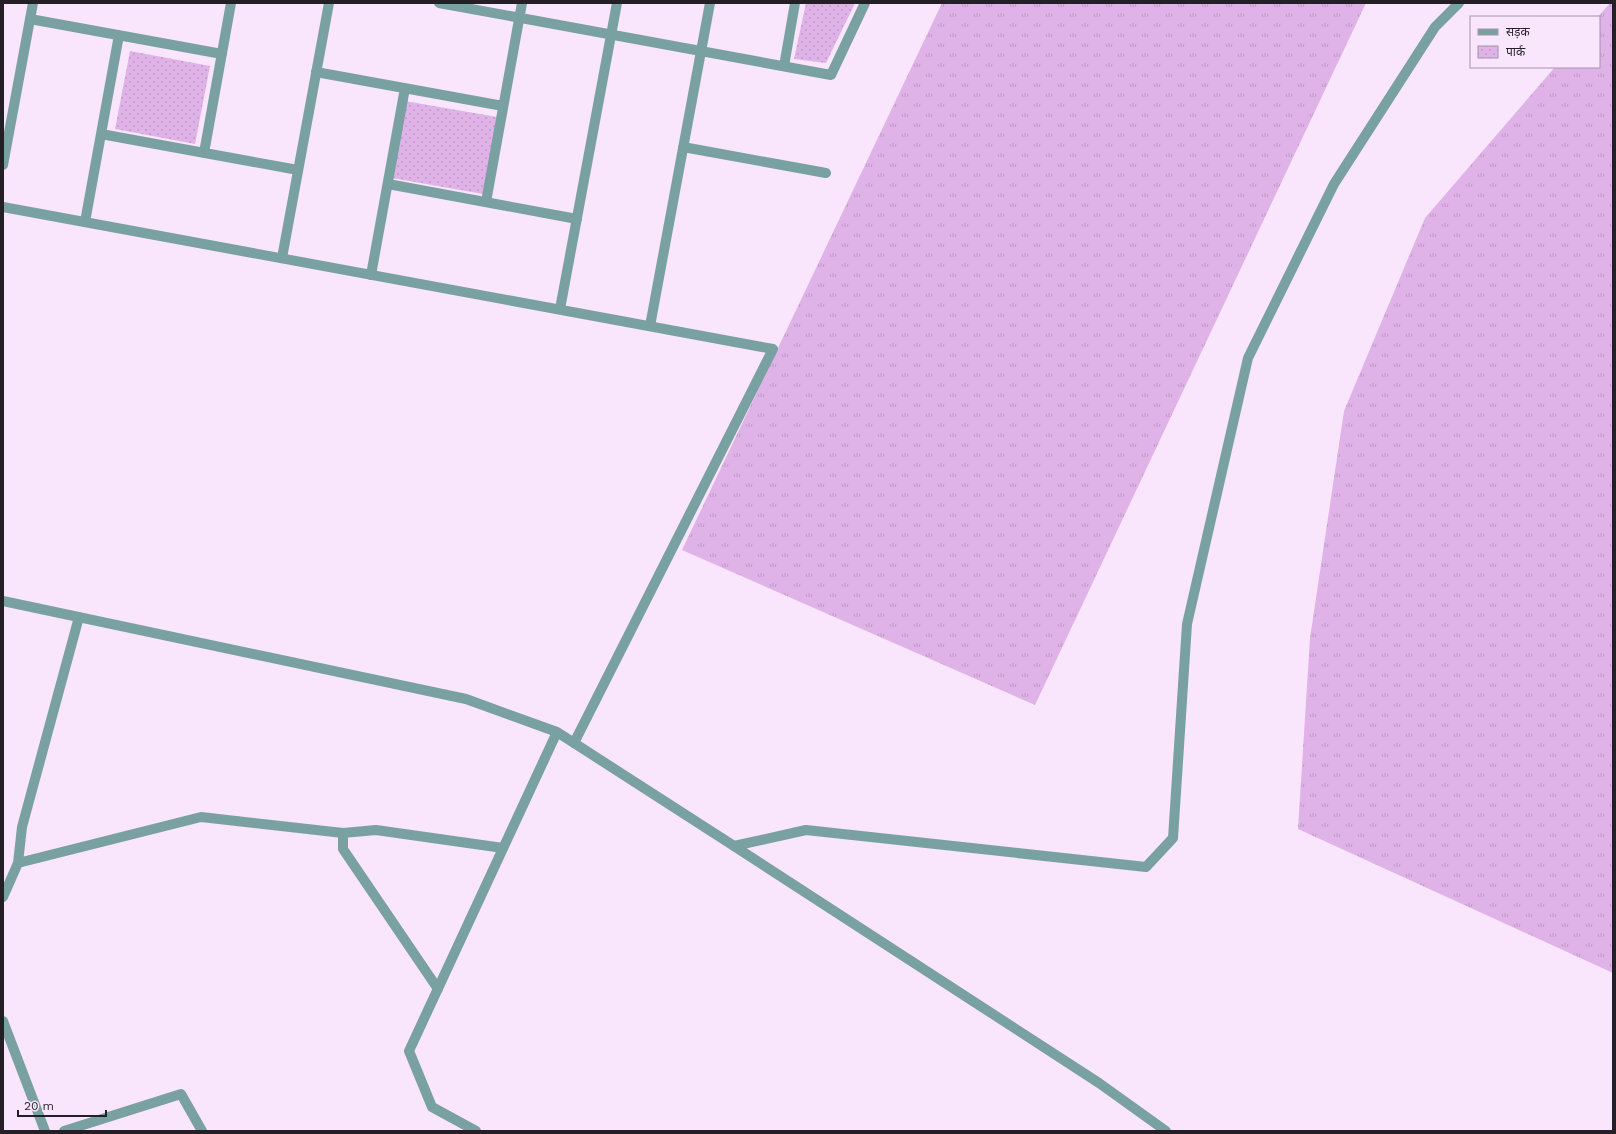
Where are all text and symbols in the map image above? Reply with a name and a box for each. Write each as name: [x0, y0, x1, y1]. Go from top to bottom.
legend: [1470, 16, 1600, 68]
text: सड़क: [1506, 25, 1531, 39]
text: पार्क: [1506, 45, 1526, 59]
scale bar: [18, 1092, 106, 1118]
text: 20 m: [24, 1099, 54, 1113]

